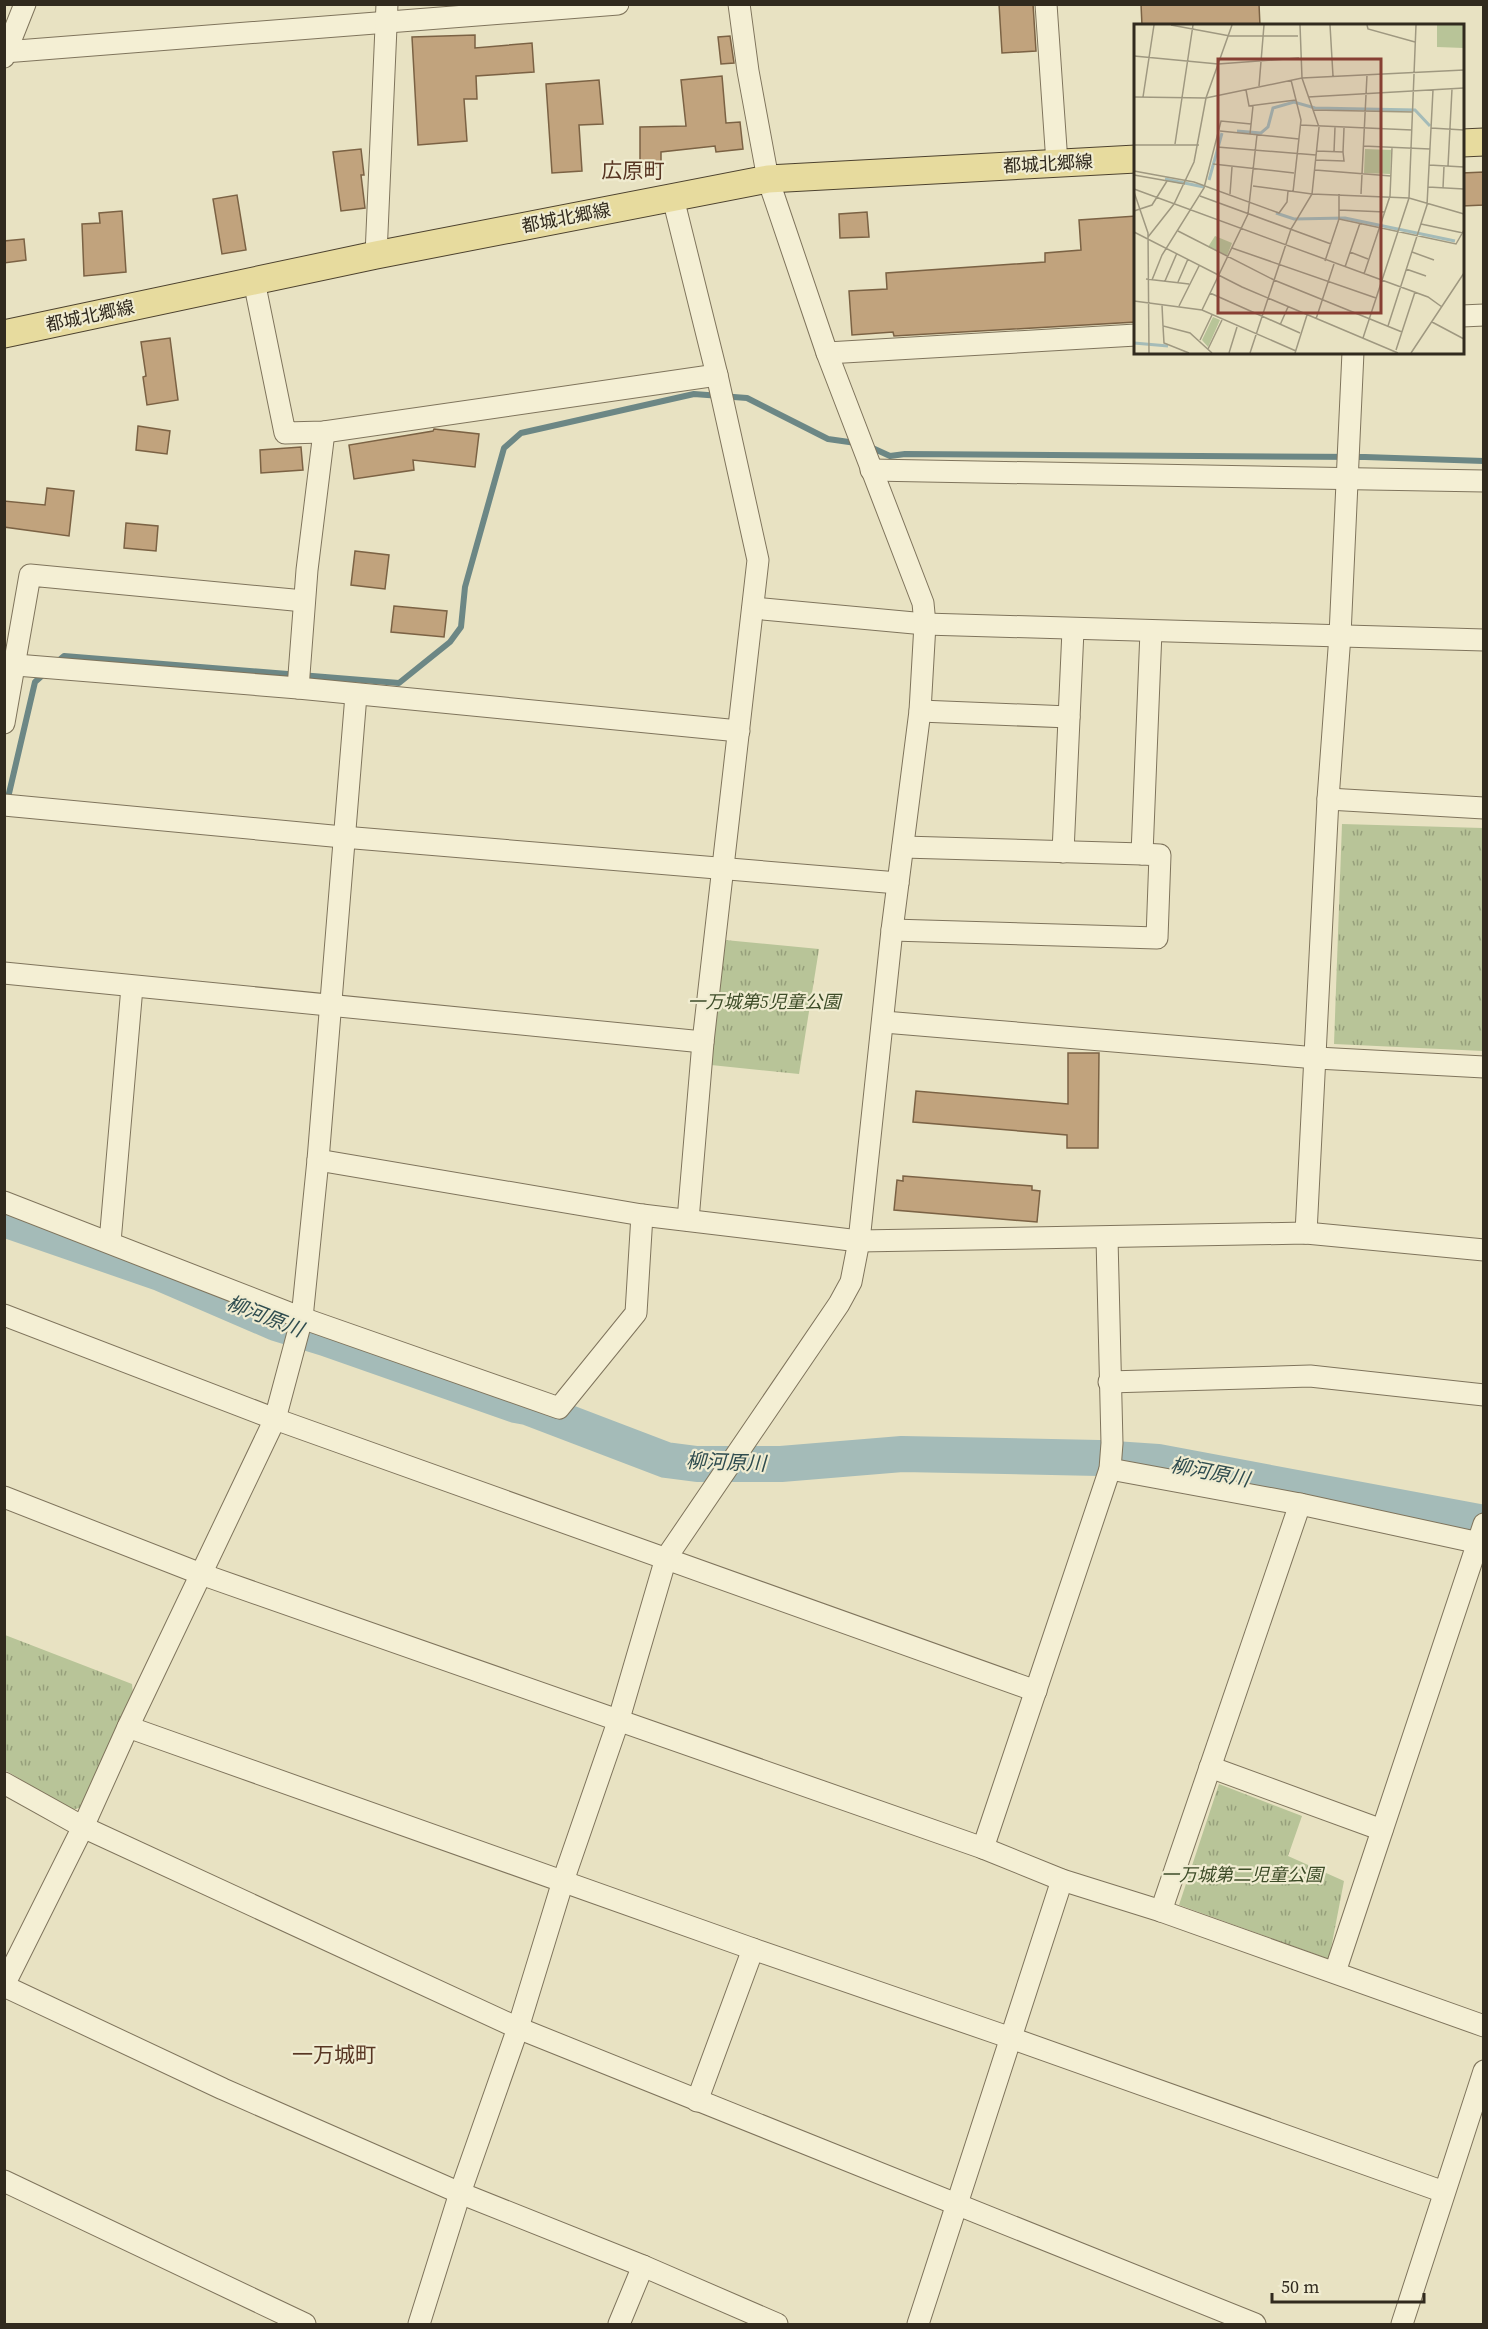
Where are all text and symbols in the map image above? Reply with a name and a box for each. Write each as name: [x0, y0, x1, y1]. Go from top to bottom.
inset map: [1134, 24, 1464, 354]
street label: 都城北郷線: [1002, 149, 1094, 178]
district label: 広原町: [602, 156, 665, 185]
street label: 都城北郷線: [519, 197, 612, 238]
street label: 都城北郷線: [43, 294, 137, 337]
park label: 一万城第5児童公園: [687, 989, 844, 1014]
water label: 柳河原川: [223, 1289, 309, 1344]
water label: 柳河原川: [686, 1447, 768, 1477]
water label: 柳河原川: [1168, 1451, 1254, 1494]
park label: 一万城第二児童公園: [1161, 1862, 1326, 1887]
district label: 一万城町: [292, 2040, 376, 2069]
scale bar: [1272, 2266, 1424, 2304]
text: 50 m: [1281, 2274, 1319, 2299]

